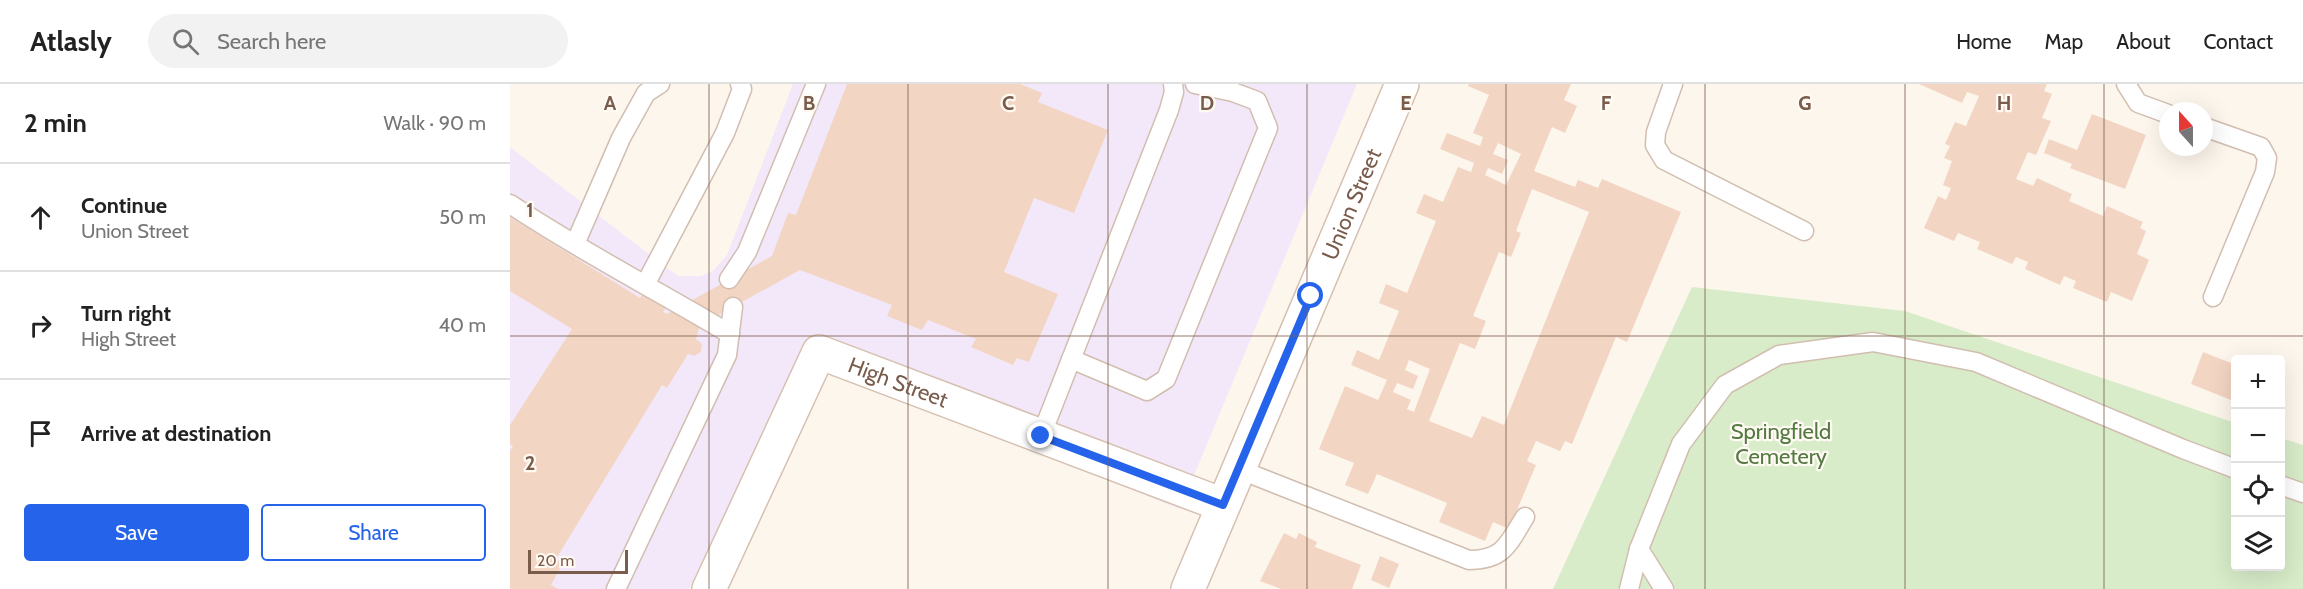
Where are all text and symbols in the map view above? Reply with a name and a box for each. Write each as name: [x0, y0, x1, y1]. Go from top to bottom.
search box: [148, 14, 568, 68]
text: Atlasly: [30, 24, 112, 58]
icon: search: [169, 25, 202, 58]
text: Search here: [217, 28, 326, 55]
text: Home: [1956, 29, 2012, 54]
text: Map: [2045, 29, 2083, 54]
text: About: [2116, 29, 2170, 54]
text: Contact: [2203, 29, 2273, 54]
text: A: [604, 91, 617, 115]
text: B: [803, 91, 815, 115]
text: C: [1002, 91, 1014, 115]
text: D: [1200, 91, 1214, 115]
text: E: [1400, 91, 1412, 115]
text: F: [1601, 91, 1612, 115]
text: G: [1798, 91, 1812, 115]
text: H: [1997, 91, 2011, 115]
north arrow: [2159, 102, 2213, 156]
text: 2 min: [24, 107, 87, 139]
text: Walk · 90 m: [383, 111, 486, 135]
street label: Union Street: [1316, 144, 1387, 264]
text: Continue: [81, 192, 167, 219]
text: 1: [526, 198, 534, 222]
icon: ahead: [24, 201, 57, 234]
text: 50 m: [439, 205, 486, 229]
text: Union Street: [81, 219, 189, 243]
route start: [1297, 282, 1323, 308]
text: Turn right: [81, 300, 171, 327]
icon: right: [24, 309, 57, 342]
text: 40 m: [438, 313, 486, 337]
text: High Street: [81, 327, 176, 351]
street label: High Street: [845, 351, 952, 413]
map controls: [2231, 355, 2285, 571]
button: +: [2231, 355, 2285, 409]
button: −: [2231, 409, 2285, 463]
icon: arrive: [24, 417, 57, 450]
park label: Springfield Cemetery: [1731, 418, 1831, 470]
text: Arrive at destination: [81, 420, 271, 447]
route end: [1027, 422, 1053, 448]
text: 2: [525, 451, 535, 475]
button: locate: [2231, 463, 2285, 517]
button: Save: [24, 504, 249, 561]
button: Share: [261, 504, 486, 561]
button: layers: [2231, 517, 2285, 571]
scale bar: [528, 547, 628, 574]
text: 20 m: [537, 551, 574, 570]

